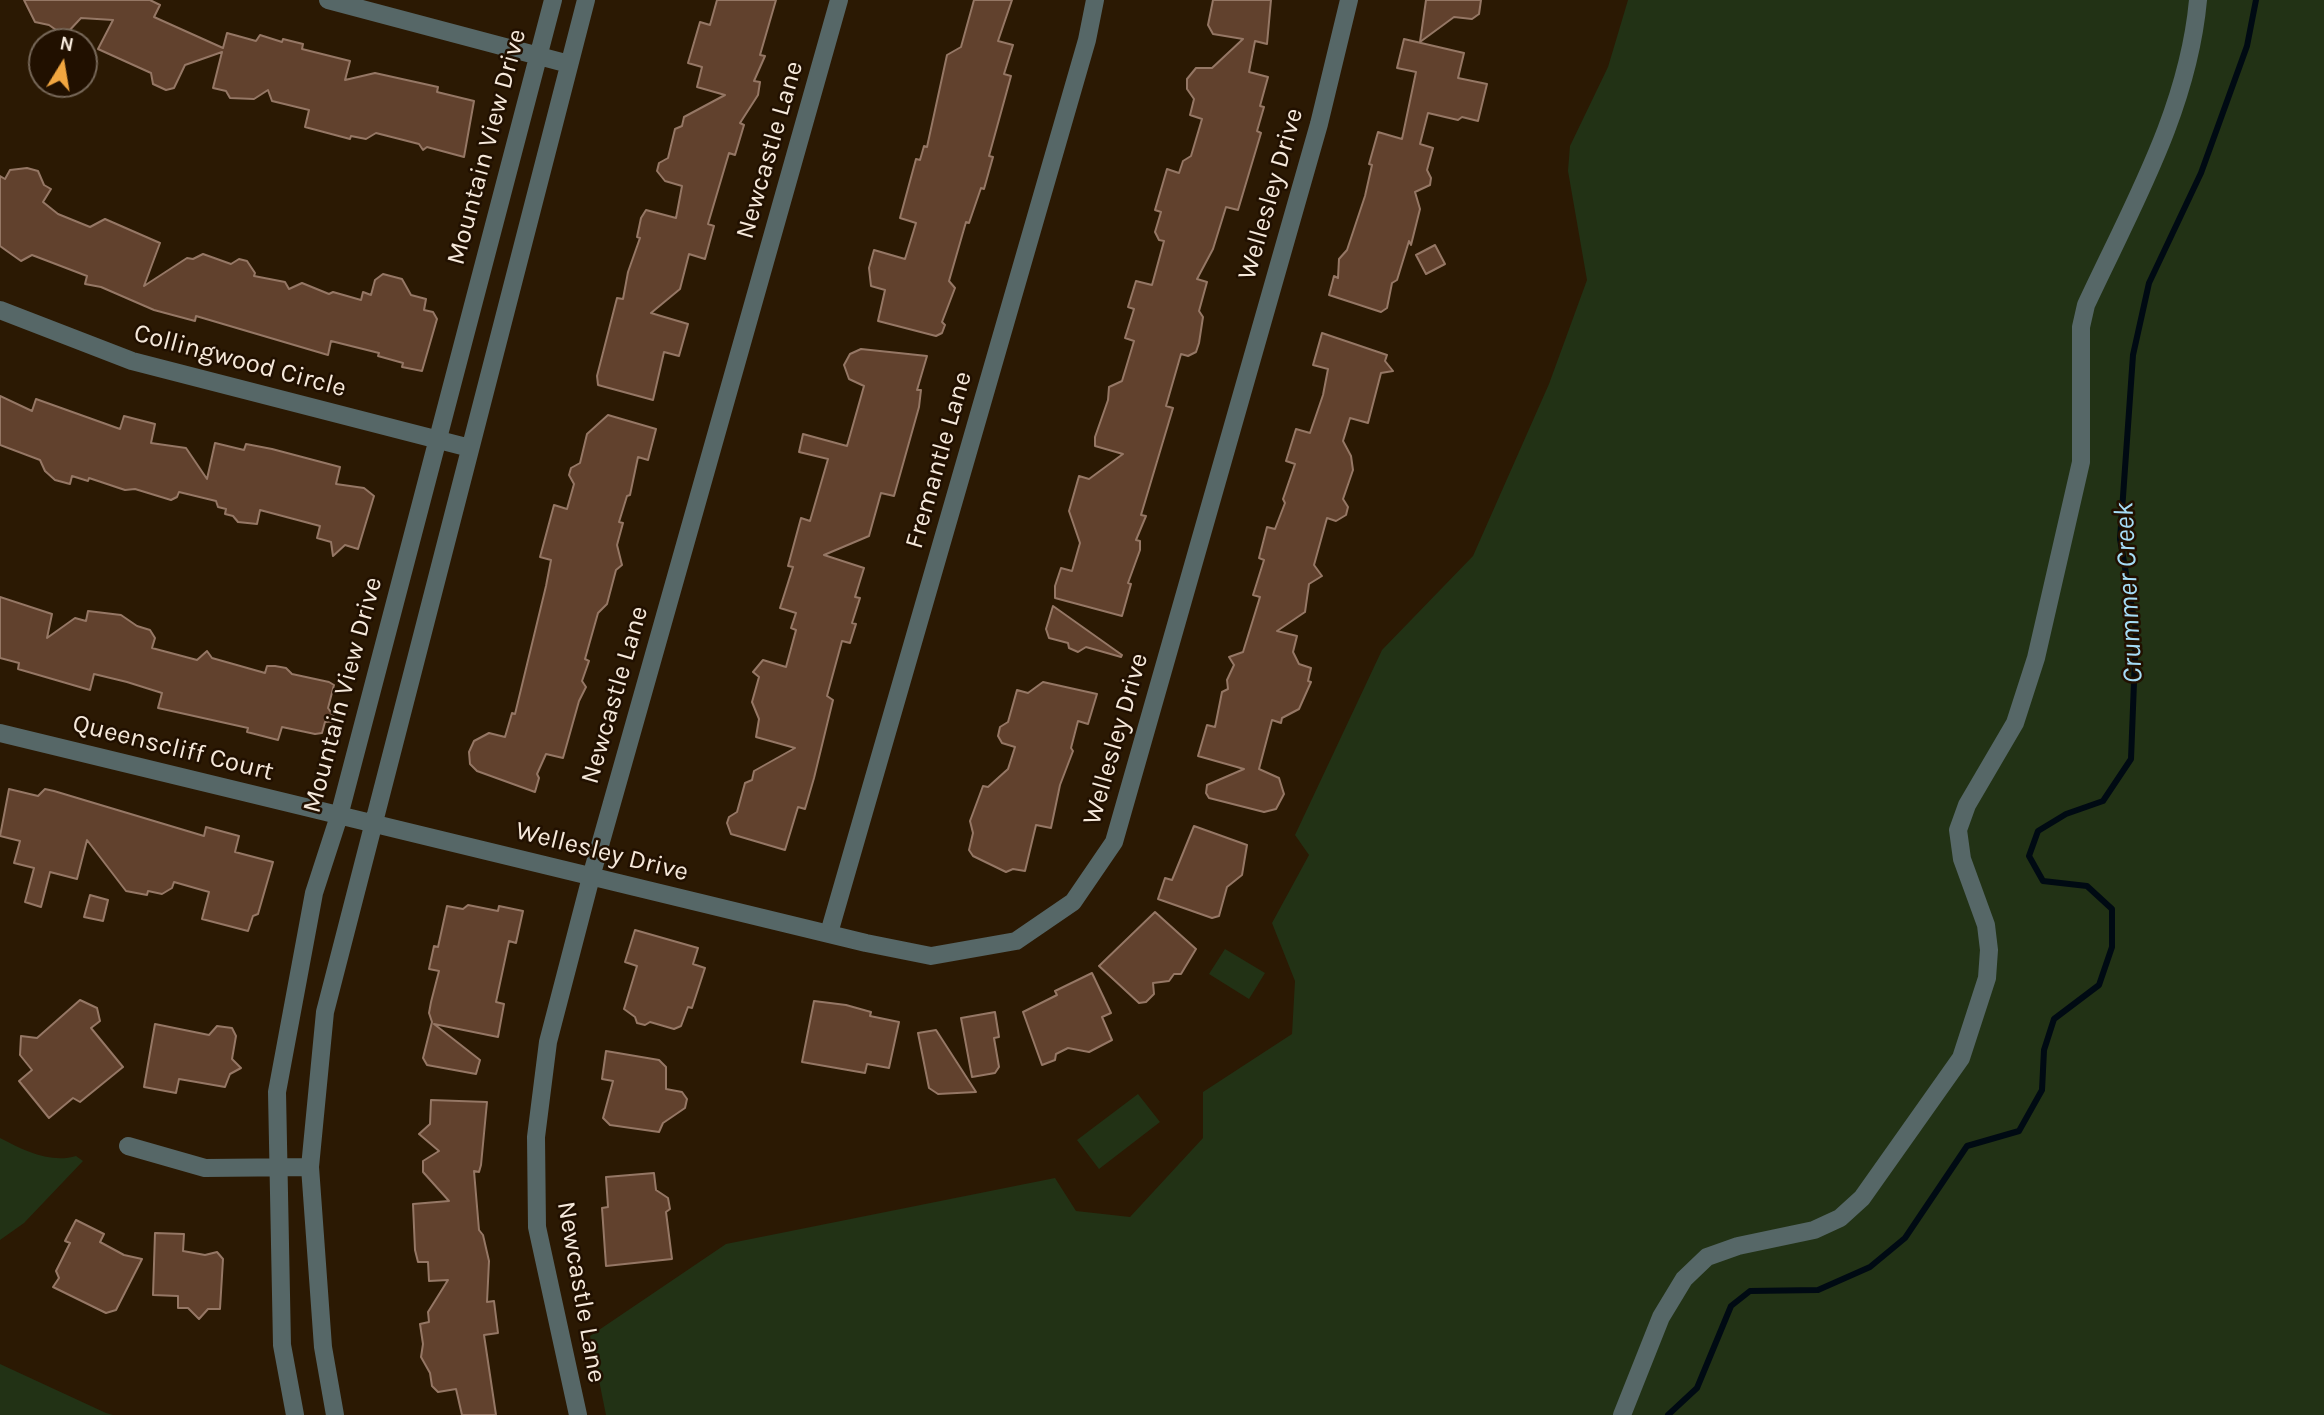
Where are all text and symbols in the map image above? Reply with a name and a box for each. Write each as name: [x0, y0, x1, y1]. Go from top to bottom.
street label: Mountain View Drive: [441, 26, 533, 268]
north arrow: [28, 28, 98, 98]
text: N: [58, 32, 75, 56]
street label: Newcastle Lane: [730, 58, 810, 242]
street label: Wellesley Drive: [1232, 105, 1310, 283]
street label: Collingwood Circle: [130, 318, 350, 404]
street label: Fremantle Lane: [899, 368, 979, 552]
water label: Crummer Creek: [2107, 502, 2151, 684]
street label: Mountain View Drive: [297, 574, 389, 816]
street label: Newcastle Lane: [575, 603, 655, 787]
street label: Wellesley Drive: [1077, 650, 1155, 828]
street label: Queenscliff Court: [69, 708, 277, 788]
street label: Wellesley Drive: [512, 815, 692, 889]
street label: Newcastle Lane: [550, 1199, 612, 1385]

